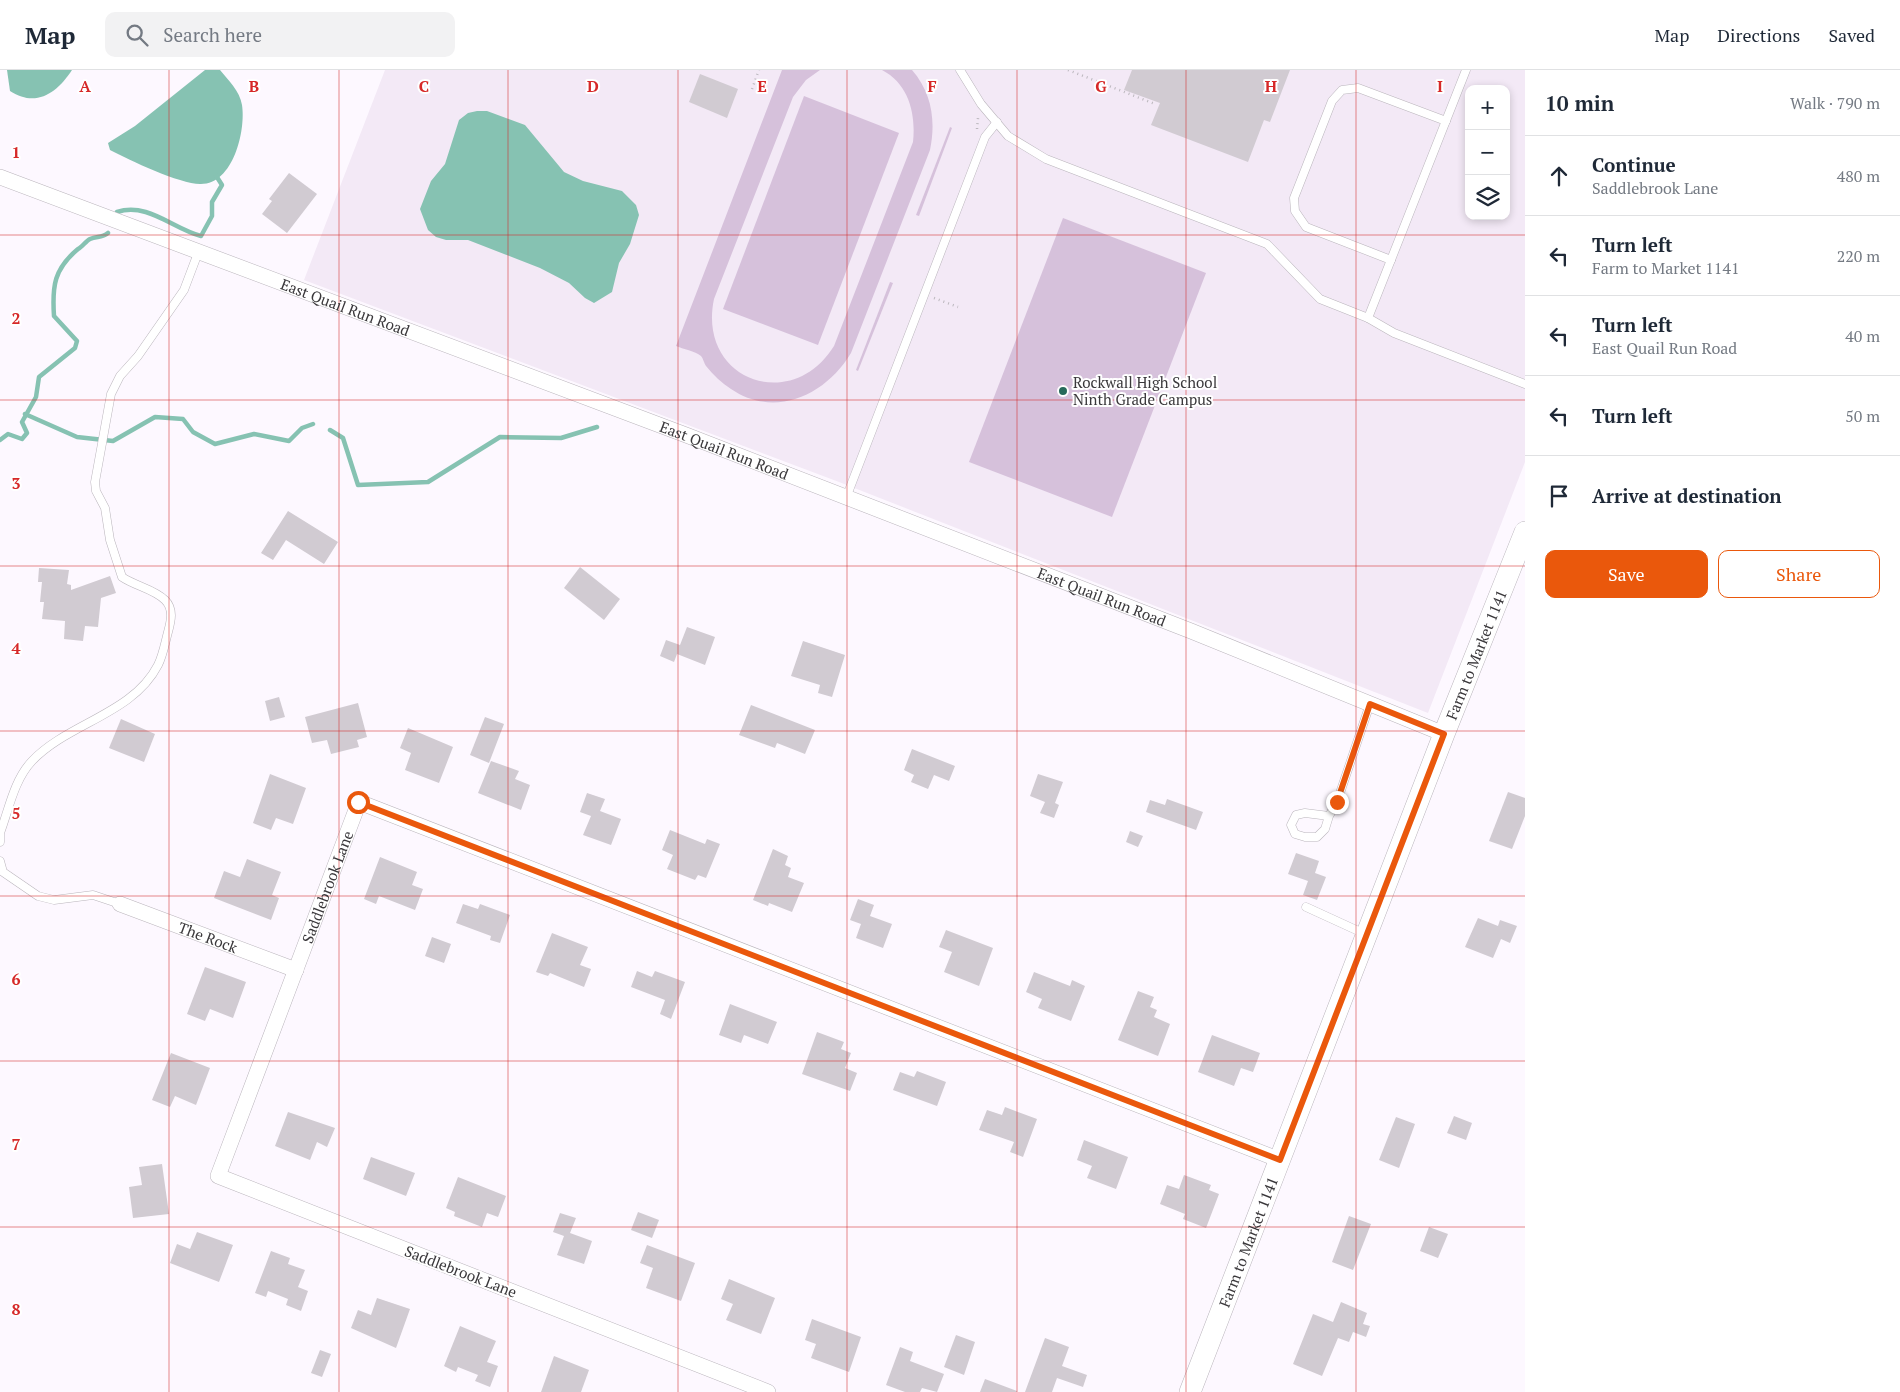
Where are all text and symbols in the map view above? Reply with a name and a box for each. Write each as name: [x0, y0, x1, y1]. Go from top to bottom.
search box: [105, 12, 455, 57]
text: Map: [25, 19, 75, 51]
icon: search: [123, 21, 151, 49]
text: Search here: [163, 22, 262, 47]
text: Map: [1654, 23, 1689, 47]
text: Directions: [1717, 23, 1800, 47]
text: Saved: [1828, 23, 1875, 47]
text: A: [79, 75, 91, 97]
text: B: [249, 75, 259, 97]
text: C: [419, 75, 429, 97]
text: D: [587, 75, 599, 97]
text: E: [757, 75, 767, 97]
text: F: [927, 75, 937, 97]
text: G: [1095, 75, 1107, 97]
text: H: [1265, 75, 1277, 97]
text: I: [1437, 75, 1443, 97]
map controls: [1465, 85, 1510, 220]
button: +: [1465, 85, 1510, 130]
text: 10 min: [1545, 89, 1614, 117]
text: Walk · 790 m: [1790, 92, 1880, 114]
button: −: [1465, 130, 1510, 175]
text: 1: [11, 141, 21, 163]
text: Continue: [1592, 152, 1676, 177]
icon: ahead: [1545, 162, 1573, 190]
text: 480 m: [1837, 165, 1880, 187]
button: layers: [1465, 175, 1510, 220]
text: Saddlebrook Lane: [1592, 177, 1718, 199]
text: Turn left: [1592, 232, 1673, 257]
icon: left: [1545, 242, 1573, 270]
text: 220 m: [1837, 245, 1880, 267]
text: Farm to Market 1141: [1592, 257, 1739, 279]
street label: East Quail Run Road: [278, 274, 413, 340]
text: 2: [11, 307, 21, 329]
text: Turn left: [1592, 312, 1673, 337]
icon: left: [1545, 322, 1573, 350]
text: 40 m: [1845, 325, 1880, 347]
text: East Quail Run Road: [1592, 337, 1737, 359]
place label: Rockwall High School Ninth Grade Campus: [1073, 372, 1217, 409]
marker: Rockwall High School Ninth Grade Campus: [1057, 385, 1069, 397]
icon: left: [1545, 402, 1573, 430]
text: Turn left: [1592, 403, 1673, 428]
text: 50 m: [1845, 405, 1880, 427]
street label: East Quail Run Road: [657, 416, 791, 484]
text: 3: [11, 472, 21, 494]
icon: arrive: [1545, 482, 1573, 510]
text: Arrive at destination: [1592, 483, 1781, 508]
button: Save: [1545, 550, 1708, 598]
button: Share: [1718, 550, 1880, 598]
street label: East Quail Run Road: [1035, 562, 1169, 630]
street label: Farm to Market 1141: [1441, 587, 1511, 722]
text: 4: [11, 637, 21, 659]
route start: [347, 791, 370, 814]
route end: [1326, 791, 1349, 814]
text: 5: [11, 802, 21, 824]
street label: Saddlebrook Lane: [297, 828, 357, 946]
street label: The Rock: [176, 917, 241, 957]
text: 6: [11, 968, 21, 990]
text: 7: [11, 1133, 21, 1155]
street label: Farm to Market 1141: [1214, 1174, 1282, 1310]
street label: Saddlebrook Lane: [402, 1240, 520, 1302]
text: 8: [11, 1298, 21, 1320]

